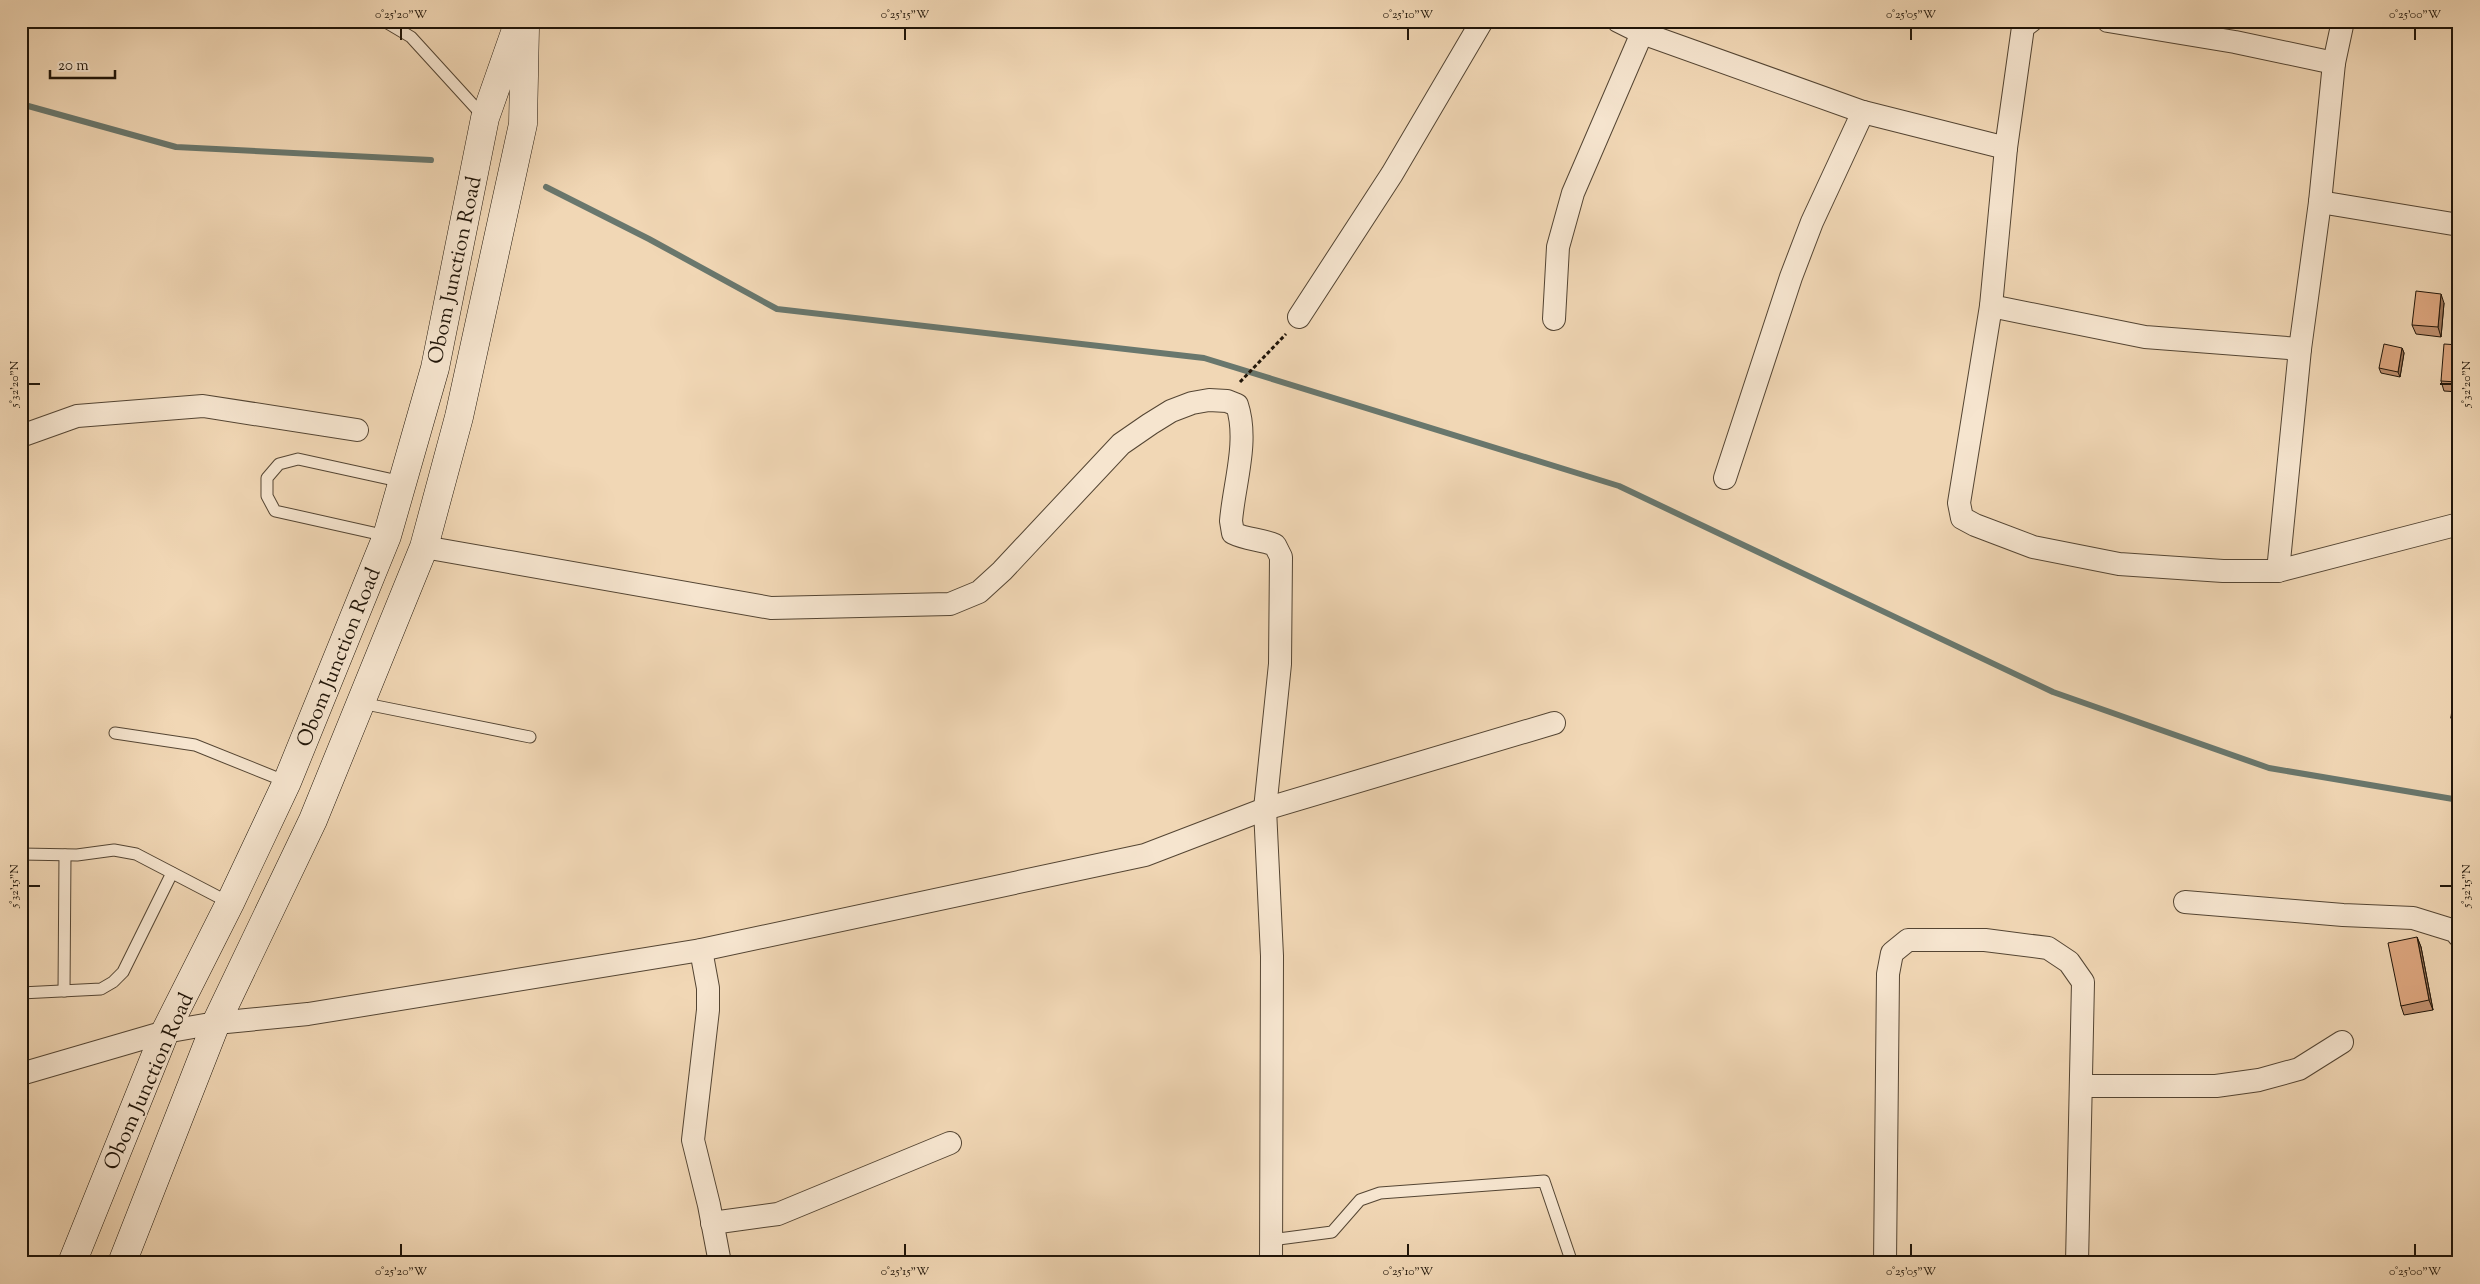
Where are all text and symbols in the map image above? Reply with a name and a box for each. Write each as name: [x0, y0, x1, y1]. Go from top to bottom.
text: 0°25'20"W: [375, 6, 428, 24]
text: 0°25'15"W: [881, 6, 930, 24]
text: 0°25'10"W: [1383, 6, 1434, 24]
text: 0°25'05"W: [1886, 6, 1937, 24]
text: 0°25'00"W: [2389, 6, 2442, 24]
scale bar: [50, 48, 115, 80]
text: 20 m: [58, 56, 89, 77]
street label: Obom Junction Road: [421, 174, 491, 367]
text: 5°32'20"N: [6, 360, 24, 408]
text: 5°32'20"N: [2458, 360, 2476, 408]
street label: Obom Junction Road: [290, 563, 390, 752]
text: 5°32'15"N: [6, 864, 24, 909]
text: 5°32'15"N: [2458, 864, 2476, 909]
street label: Obom Junction Road: [97, 988, 202, 1175]
text: 0°25'20"W: [375, 1263, 428, 1281]
text: 0°25'15"W: [881, 1263, 930, 1281]
text: 0°25'10"W: [1383, 1263, 1434, 1281]
text: 0°25'05"W: [1886, 1263, 1937, 1281]
text: 0°25'00"W: [2389, 1263, 2442, 1281]

